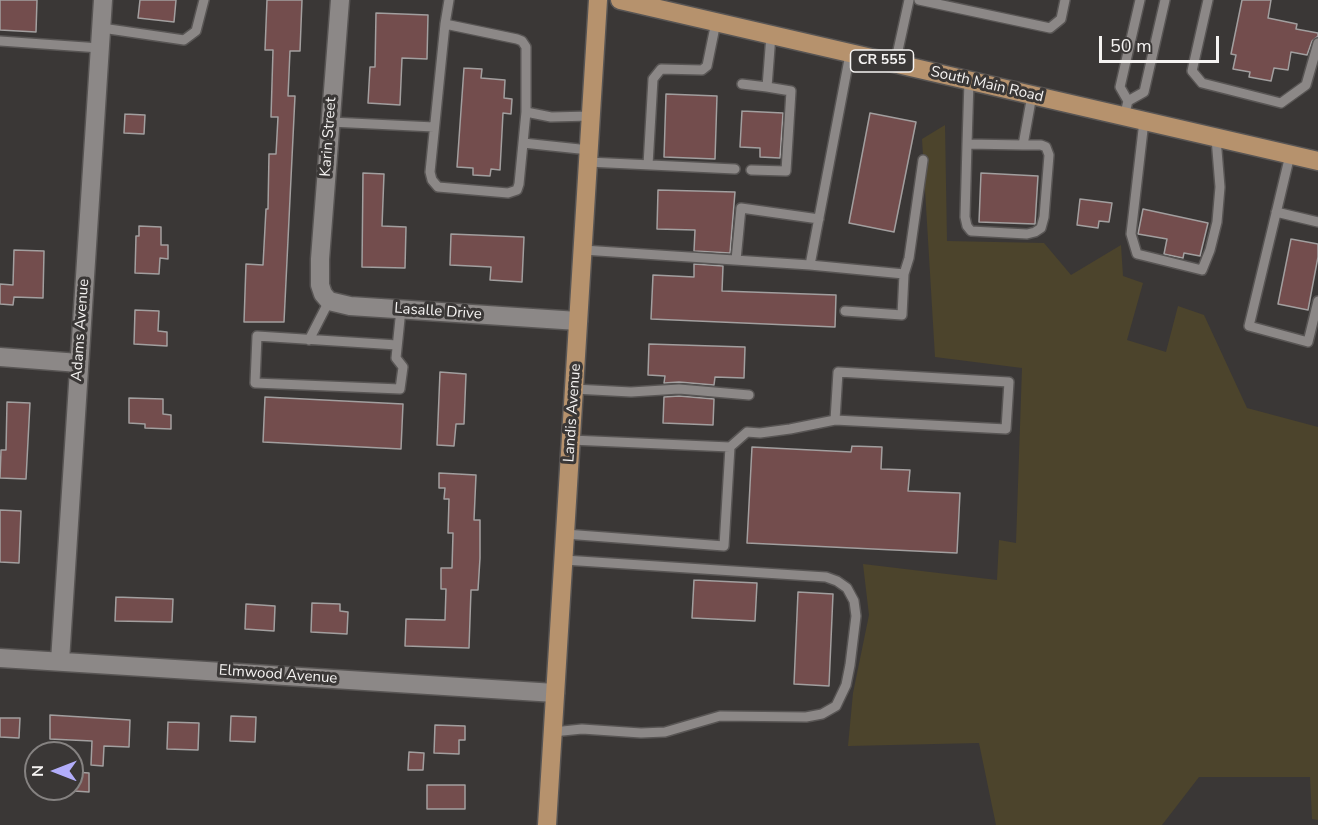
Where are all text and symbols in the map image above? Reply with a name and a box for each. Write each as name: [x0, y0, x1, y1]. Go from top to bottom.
scale bar: [1102, 24, 1222, 62]
text: 50 m: [1110, 34, 1152, 58]
road number: CR 555: [850, 50, 914, 72]
street label: South Main Road: [929, 63, 1045, 107]
street label: Karin Street: [317, 97, 341, 177]
street label: Adams Avenue: [68, 278, 94, 382]
street label: Lasalle Drive: [394, 300, 482, 324]
street label: Landis Avenue: [561, 363, 585, 463]
street label: Elmwood Avenue: [218, 662, 338, 688]
north arrow: [24, 741, 84, 801]
text: N: [27, 765, 49, 777]

